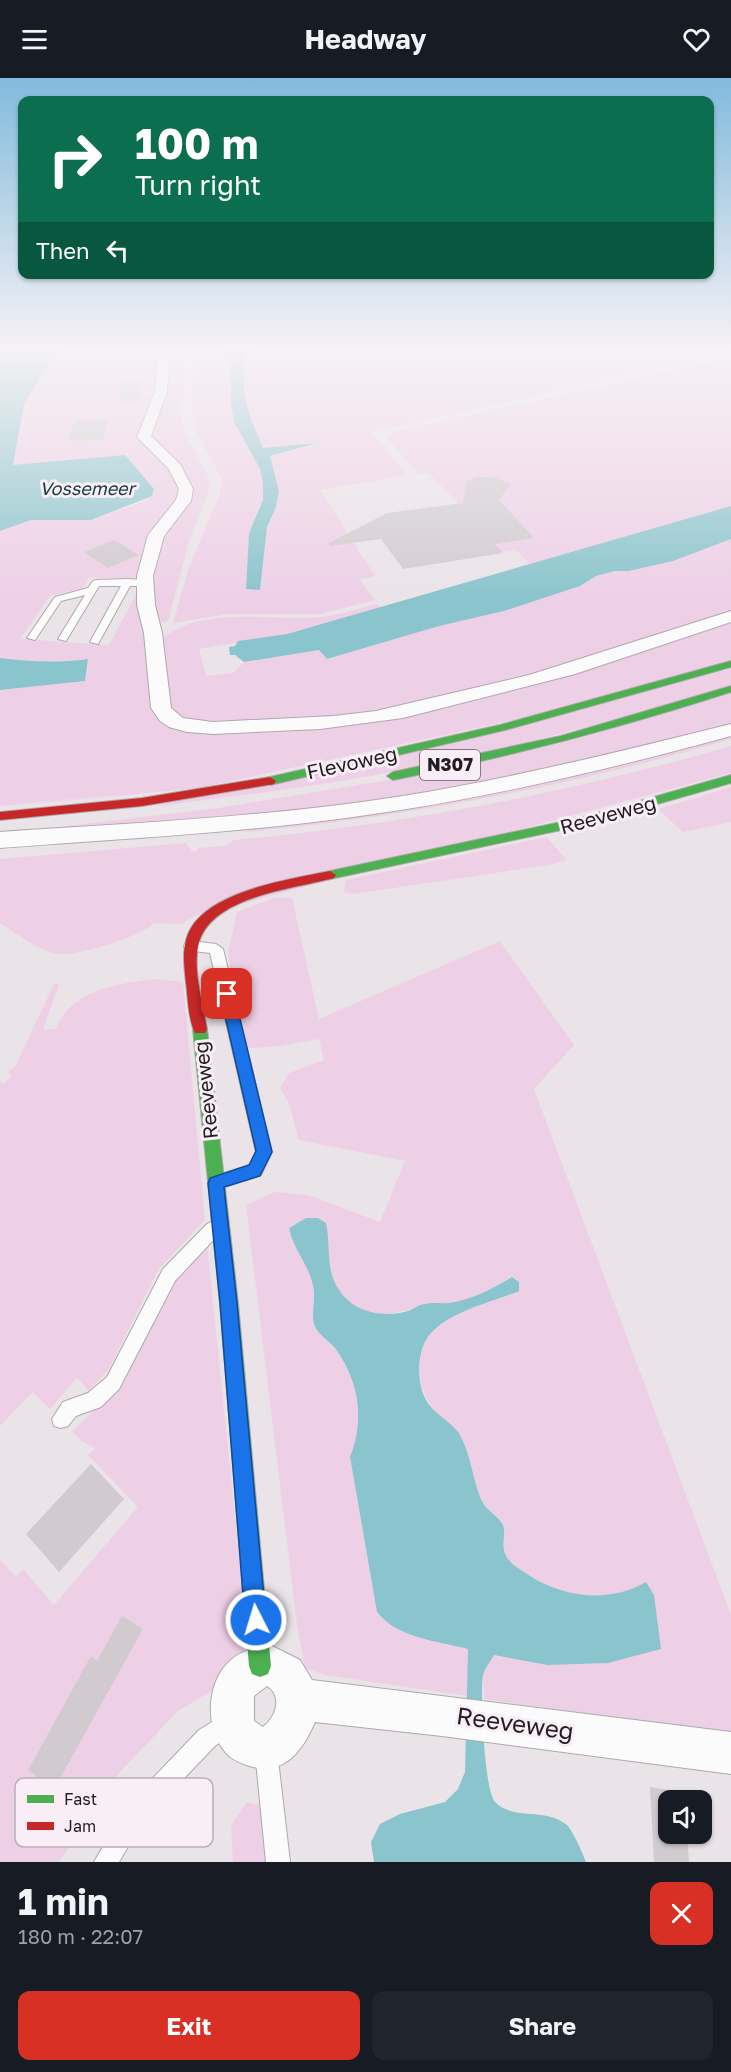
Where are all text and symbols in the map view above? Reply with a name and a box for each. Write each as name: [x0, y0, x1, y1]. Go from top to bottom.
icon: menu: [18, 23, 51, 56]
text: Headway: [305, 23, 426, 55]
icon: heart: [680, 23, 713, 56]
text: 100 m: [135, 118, 258, 168]
icon: right: [36, 120, 114, 198]
text: Turn right: [135, 169, 261, 201]
icon: left: [101, 234, 134, 267]
text: Then: [36, 237, 89, 264]
water label: Vossemeer: [39, 477, 138, 499]
street label: Flevoweg: [304, 741, 399, 783]
road number: N307: [420, 750, 480, 780]
street label: Reeveweg: [557, 790, 658, 838]
pin: [201, 968, 252, 1019]
icon: arrive: [210, 977, 243, 1010]
street label: Reeveweg: [188, 1040, 222, 1140]
position arrow: [224, 1588, 288, 1652]
street label: Reeveweg: [455, 1700, 576, 1745]
legend: [15, 1778, 213, 1847]
text: Fast: [64, 1789, 97, 1809]
map controls: [658, 1790, 712, 1844]
button: sound: [658, 1790, 712, 1844]
text: Jam: [64, 1816, 96, 1836]
text: 1 min: [18, 1880, 109, 1923]
button: close: [650, 1882, 713, 1945]
text: 180 m · 22:07: [18, 1924, 143, 1948]
button: Exit: [18, 1991, 360, 2060]
button: Share: [372, 1991, 713, 2060]

